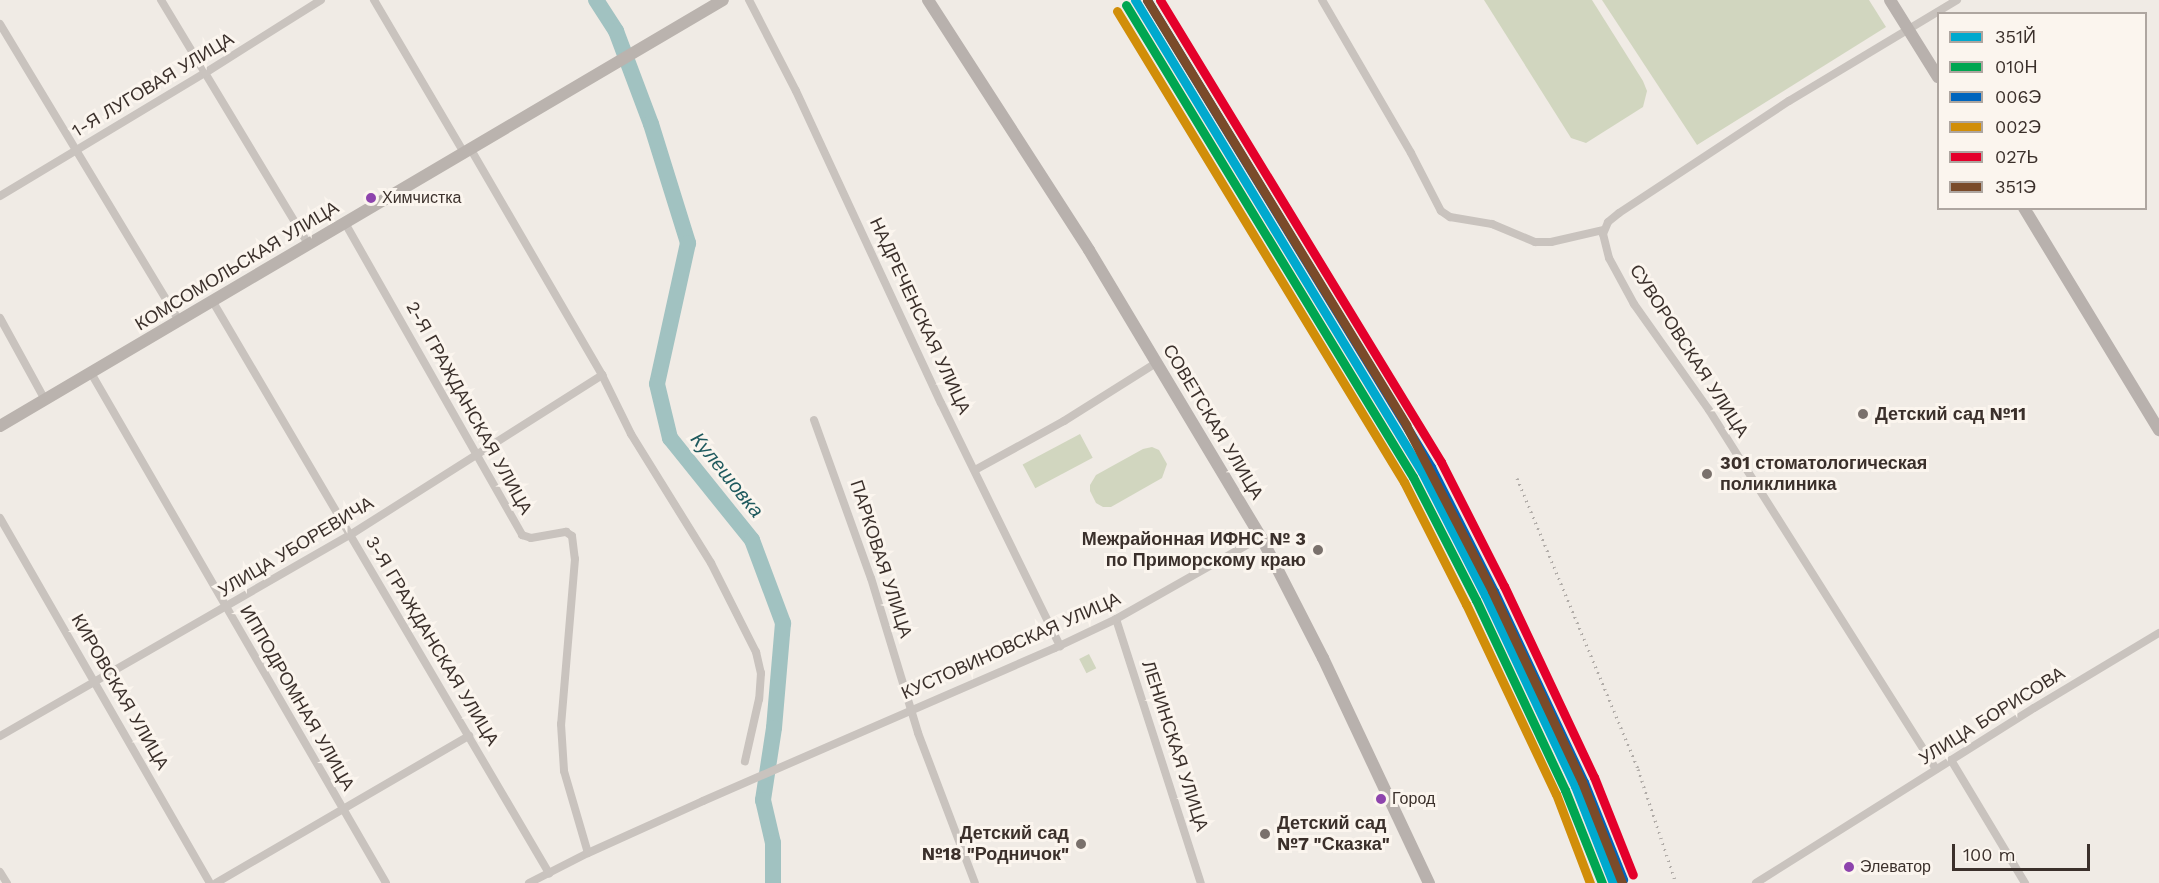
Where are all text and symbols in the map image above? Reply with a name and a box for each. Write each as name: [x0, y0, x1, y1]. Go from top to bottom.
legend: [1937, 12, 2147, 210]
text: 351Й: [1995, 26, 2036, 47]
street label: 1-Я ЛУГОВАЯ УЛИЦА: [68, 28, 238, 142]
text: 010Н: [1995, 56, 2037, 77]
text: 006Э: [1995, 86, 2041, 107]
text: 002Э: [1995, 116, 2041, 137]
text: 027Ь: [1995, 146, 2038, 167]
text: 351Э: [1995, 176, 2036, 197]
place label: Химчистка: [382, 188, 461, 208]
marker: Химчистка: [365, 192, 377, 204]
street label: КОМСОМОЛЬСКАЯ УЛИЦА: [131, 197, 343, 335]
street label: НАДРЕЧЕНСКАЯ УЛИЦА: [865, 214, 975, 418]
street label: СУВОРОВСКАЯ УЛИЦА: [1625, 260, 1753, 442]
street label: 2-Я ГРАЖДАНСКАЯ УЛИЦА: [401, 298, 537, 518]
street label: СОВЕТСКАЯ УЛИЦА: [1158, 341, 1268, 503]
place label: Детский сад №11: [1875, 403, 2026, 425]
marker: Детский сад №11: [1856, 407, 1870, 421]
water label: Кулешовка: [685, 428, 769, 522]
place label: 301 стоматологическая поликлиника: [1720, 453, 1927, 496]
marker: 301 стоматологическая поликлиника: [1698, 465, 1716, 483]
street label: ПАРКОВАЯ УЛИЦА: [845, 477, 917, 641]
street label: УЛИЦА УБОРЕВИЧА: [215, 492, 377, 602]
place label: Межрайонная ИФНС № 3 по Приморскому краю: [1082, 529, 1306, 572]
street label: 3-Я ГРАЖДАНСКАЯ УЛИЦА: [361, 532, 503, 750]
marker: Межрайонная ИФНС № 3 по Приморскому краю: [1311, 543, 1325, 557]
street label: КУСТОВИНОВСКАЯ УЛИЦА: [898, 588, 1124, 704]
street label: ИППОДРОМНАЯ УЛИЦА: [235, 602, 359, 794]
street label: КИРОВСКАЯ УЛИЦА: [67, 610, 173, 774]
street label: ЛЕНИНСКАЯ УЛИЦА: [1137, 658, 1213, 834]
street label: УЛИЦА БОРИСОВА: [1915, 662, 2069, 770]
place label: Город: [1392, 789, 1435, 809]
marker: Город: [1375, 793, 1387, 805]
place label: Детский сад №7 "Сказка": [1277, 813, 1390, 856]
place label: Детский сад №18 "Родничок": [922, 823, 1069, 866]
marker: Детский сад №7 "Сказка": [1258, 827, 1272, 841]
scale bar: [1955, 832, 2093, 870]
marker: Детский сад №18 "Родничок": [1074, 837, 1088, 851]
text: 100 m: [1963, 844, 2016, 865]
place label: Элеватор: [1860, 857, 1931, 877]
marker: Элеватор: [1843, 861, 1855, 873]

